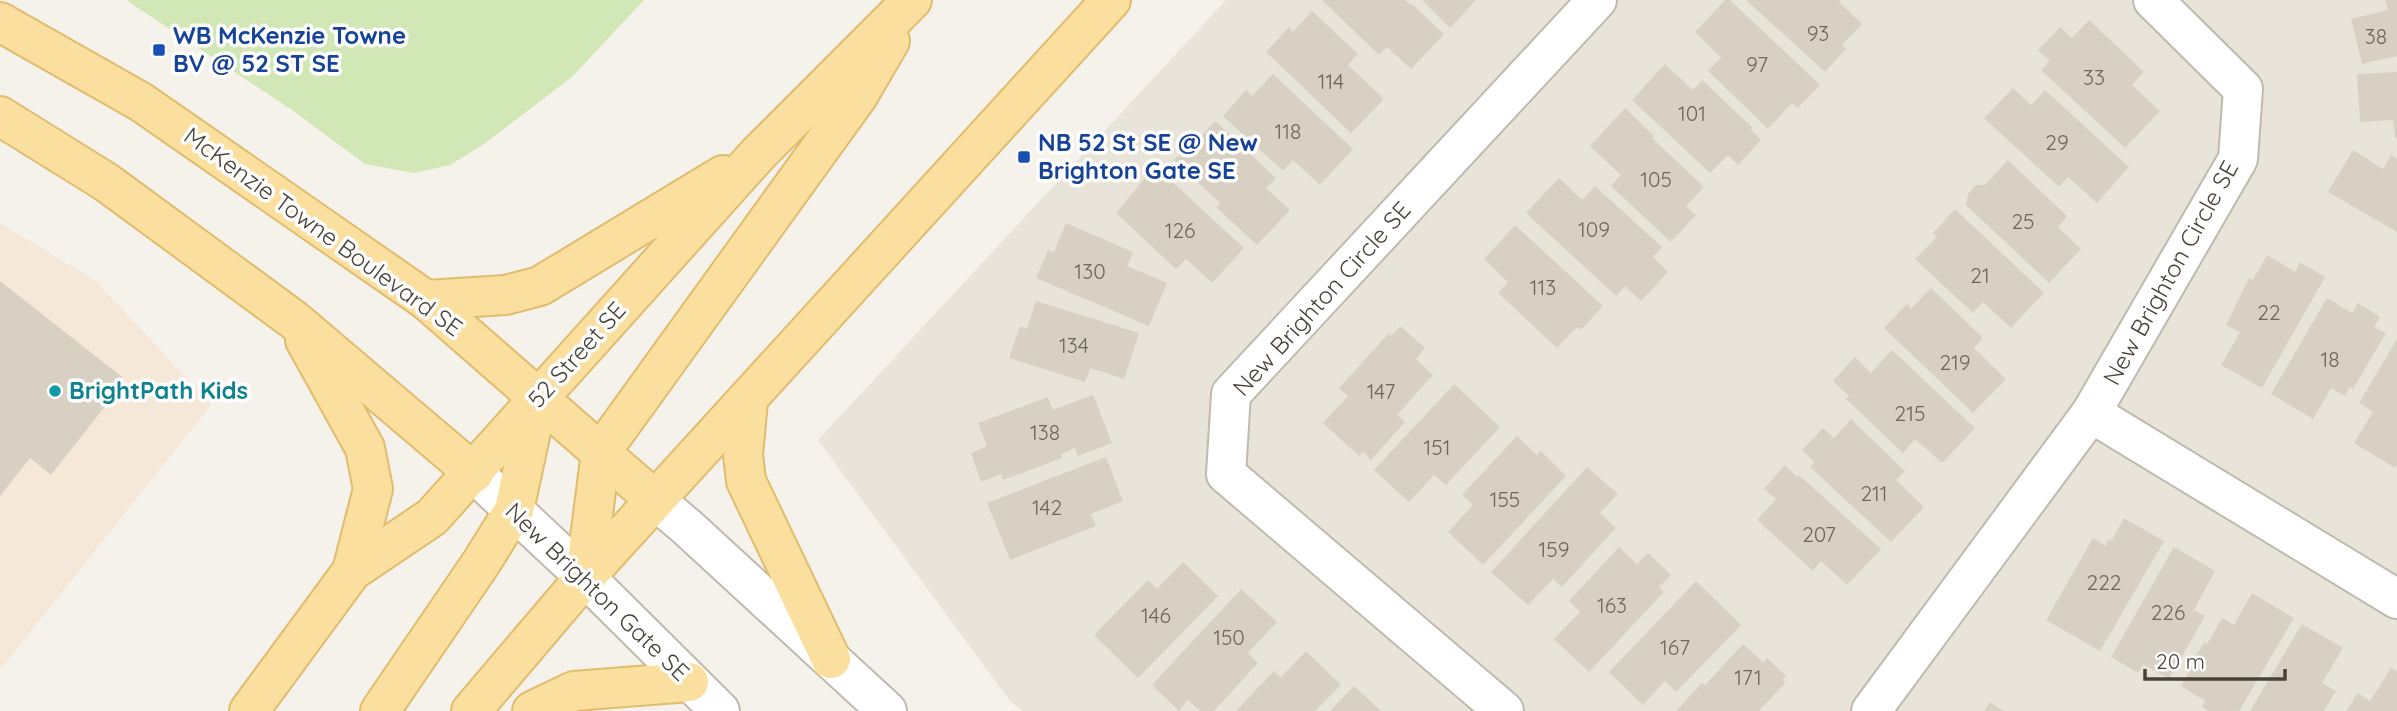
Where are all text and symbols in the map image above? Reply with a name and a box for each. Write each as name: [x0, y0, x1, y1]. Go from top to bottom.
place label: WB McKenzie Towne BV @ 52 ST SE: [173, 20, 406, 78]
house number: 93: [1807, 20, 1829, 46]
house number: 38: [2365, 23, 2387, 49]
marker: WB McKenzie Towne BV @ 52 ST SE: [151, 42, 167, 58]
house number: 97: [1746, 51, 1768, 77]
house number: 33: [2083, 64, 2105, 90]
house number: 114: [1318, 68, 1344, 94]
house number: 101: [1678, 100, 1706, 126]
house number: 118: [1275, 118, 1301, 144]
street label: McKenzie Towne Boulevard SE: [178, 120, 469, 342]
place label: NB 52 St SE @ New Brighton Gate SE: [1038, 127, 1258, 185]
house number: 29: [2045, 129, 2069, 155]
marker: NB 52 St SE @ New Brighton Gate SE: [1016, 149, 1032, 165]
street label: New Brighton Circle SE: [2096, 155, 2244, 390]
house number: 105: [1640, 166, 1672, 192]
street label: New Brighton Circle SE: [1226, 195, 1417, 402]
house number: 25: [2011, 208, 2035, 234]
house number: 109: [1578, 216, 1610, 242]
house number: 126: [1165, 217, 1195, 243]
house number: 130: [1074, 258, 1106, 284]
house number: 21: [1970, 262, 1990, 288]
house number: 113: [1530, 274, 1556, 300]
street label: 52 Street SE: [521, 295, 632, 413]
house number: 22: [2257, 299, 2281, 325]
house number: 134: [1059, 332, 1089, 358]
house number: 18: [2320, 346, 2340, 372]
house number: 219: [1939, 349, 1971, 375]
place label: BrightPath Kids: [69, 375, 248, 405]
house number: 147: [1367, 378, 1396, 404]
marker: BrightPath Kids: [47, 383, 63, 399]
house number: 215: [1895, 400, 1925, 426]
house number: 138: [1030, 419, 1060, 445]
house number: 151: [1424, 434, 1451, 460]
house number: 211: [1860, 480, 1888, 506]
house number: 155: [1490, 486, 1520, 512]
house number: 142: [1032, 494, 1062, 520]
street label: New Brighton Gate SE: [500, 496, 696, 687]
house number: 207: [1802, 521, 1836, 547]
house number: 159: [1539, 536, 1569, 562]
house number: 222: [2087, 569, 2121, 595]
house number: 163: [1597, 592, 1627, 618]
house number: 226: [2151, 599, 2185, 625]
house number: 146: [1141, 602, 1171, 628]
house number: 150: [1213, 624, 1245, 650]
house number: 167: [1660, 634, 1690, 660]
scale bar: [2145, 638, 2285, 682]
text: 20 m: [2156, 648, 2205, 674]
house number: 171: [1734, 664, 1762, 690]

